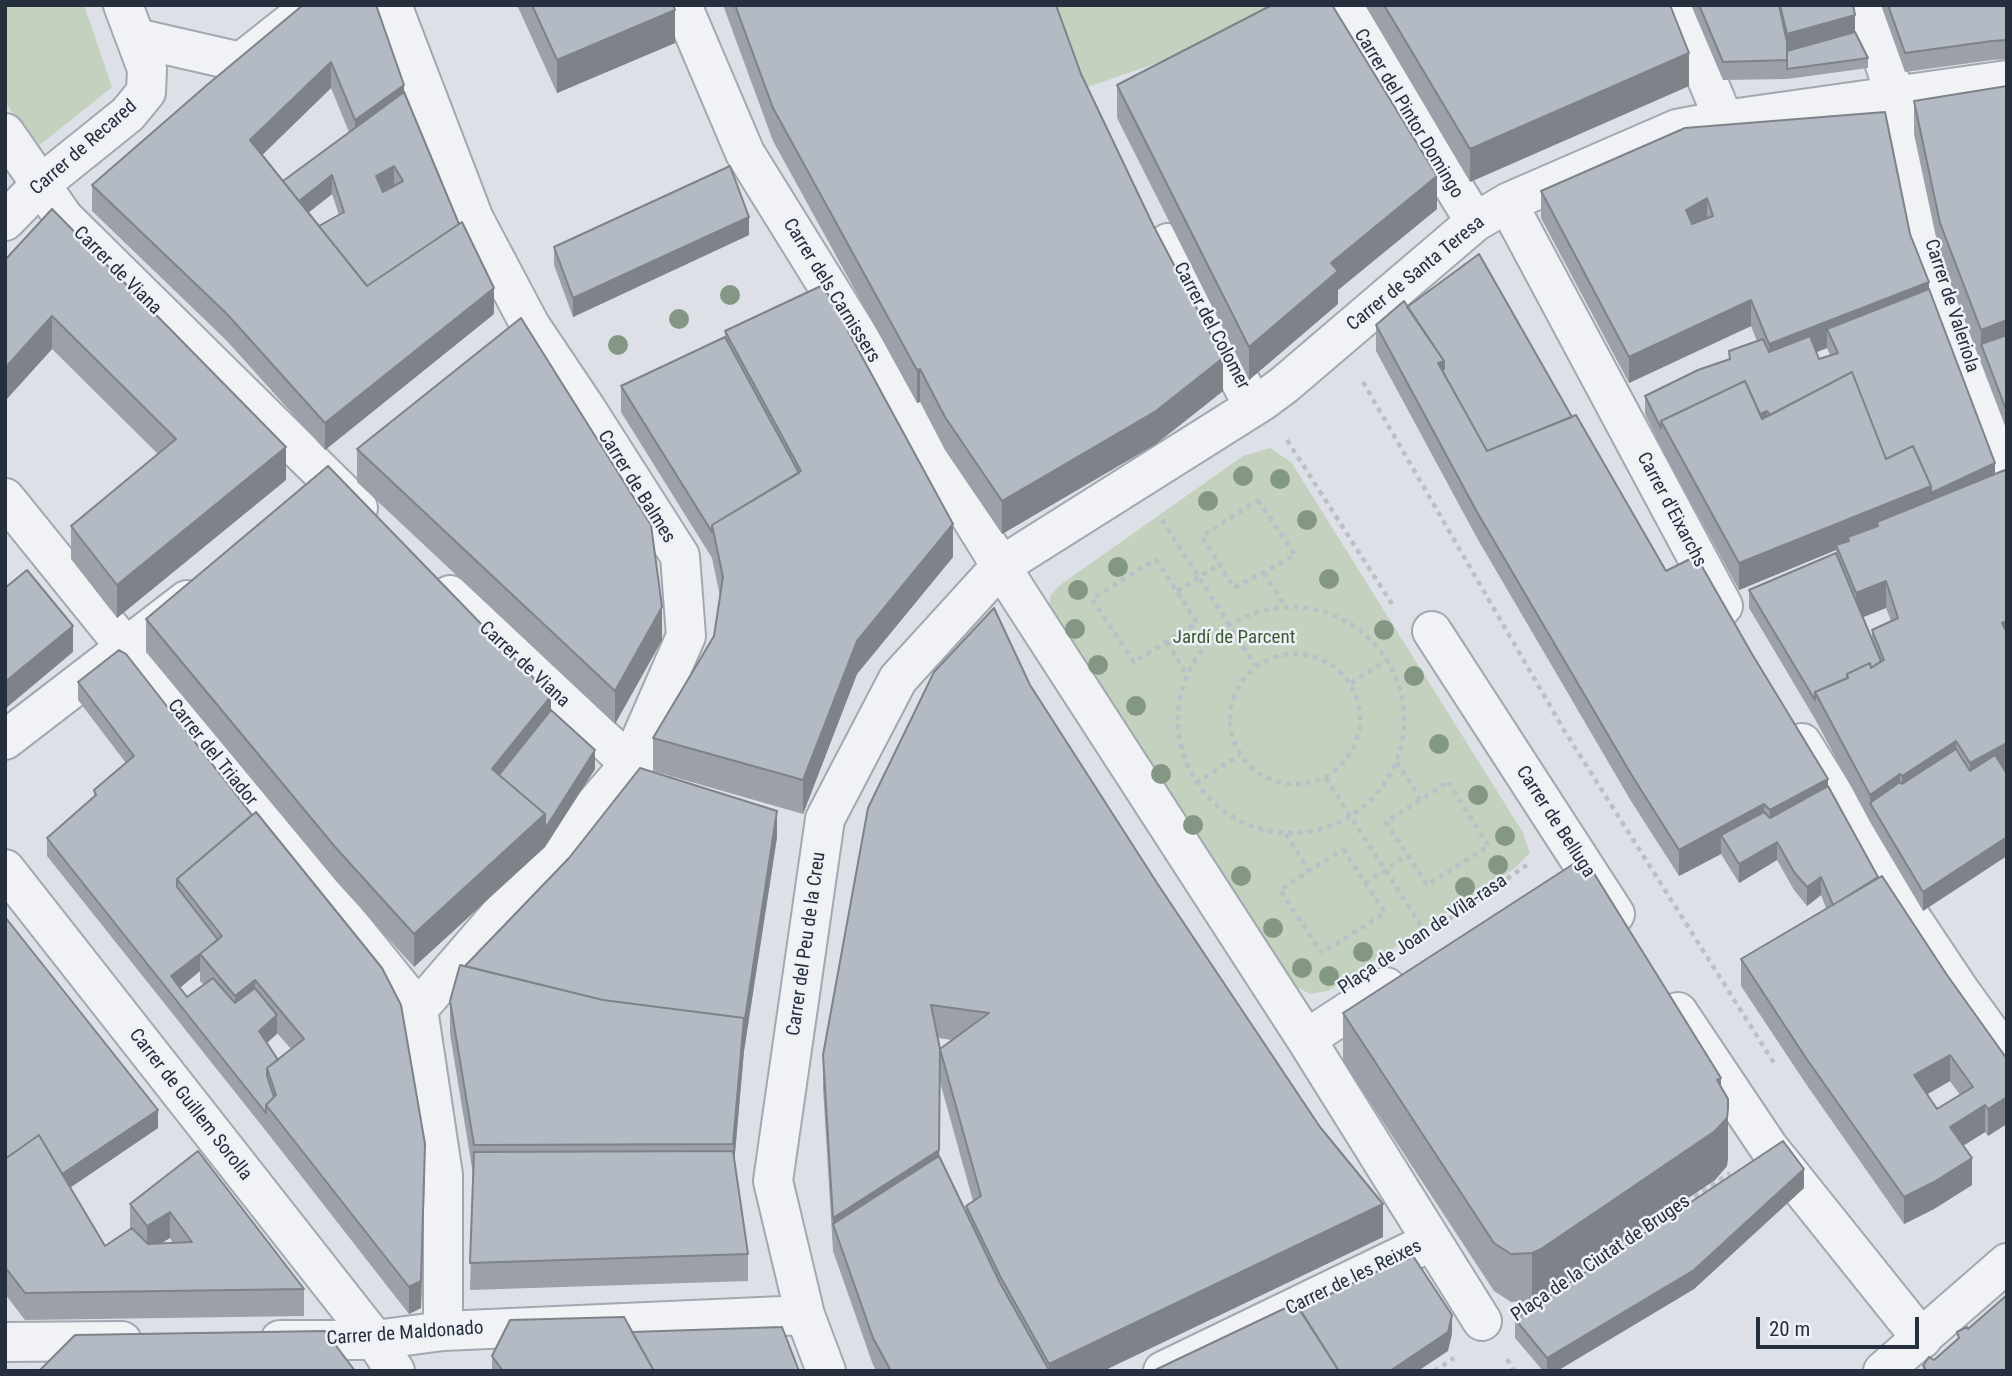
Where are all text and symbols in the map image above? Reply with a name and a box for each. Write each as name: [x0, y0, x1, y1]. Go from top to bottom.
street label: Carrer del Pintor Domingo: [1348, 25, 1468, 203]
street label: Carrer de Recared: [26, 95, 142, 201]
street label: Carrer de Santa Teresa: [1343, 212, 1489, 336]
street label: Carrer dels Carnissers: [777, 215, 885, 367]
street label: Carrer de Viana: [68, 222, 166, 320]
street label: Carrer de Valeriola: [1919, 236, 1983, 376]
street label: Carrer del Colomer: [1168, 259, 1254, 393]
street label: Carrer de Balmes: [592, 426, 680, 548]
street label: Carrer d'Eixarchs: [1631, 449, 1711, 571]
street label: Carrer de Viana: [474, 617, 574, 713]
park label: Jardí de Parcent: [1173, 627, 1295, 649]
street label: Carrer del Triador: [162, 695, 262, 811]
street label: Carrer de Belluga: [1510, 762, 1600, 882]
street label: Carrer del Peu de la Creu: [783, 851, 831, 1037]
street label: Plaça de Joan de Vila-rasa: [1334, 870, 1512, 1000]
street label: Carrer de Guillem Sorolla: [124, 1025, 256, 1185]
street label: Plaça de la Ciutat de Bruges: [1507, 1191, 1695, 1327]
street label: Carrer de les Reixes: [1282, 1235, 1426, 1321]
scale bar: [1760, 1302, 1923, 1346]
street label: Carrer de Maldonado: [326, 1317, 484, 1351]
text: 20 m: [1769, 1317, 1810, 1341]

